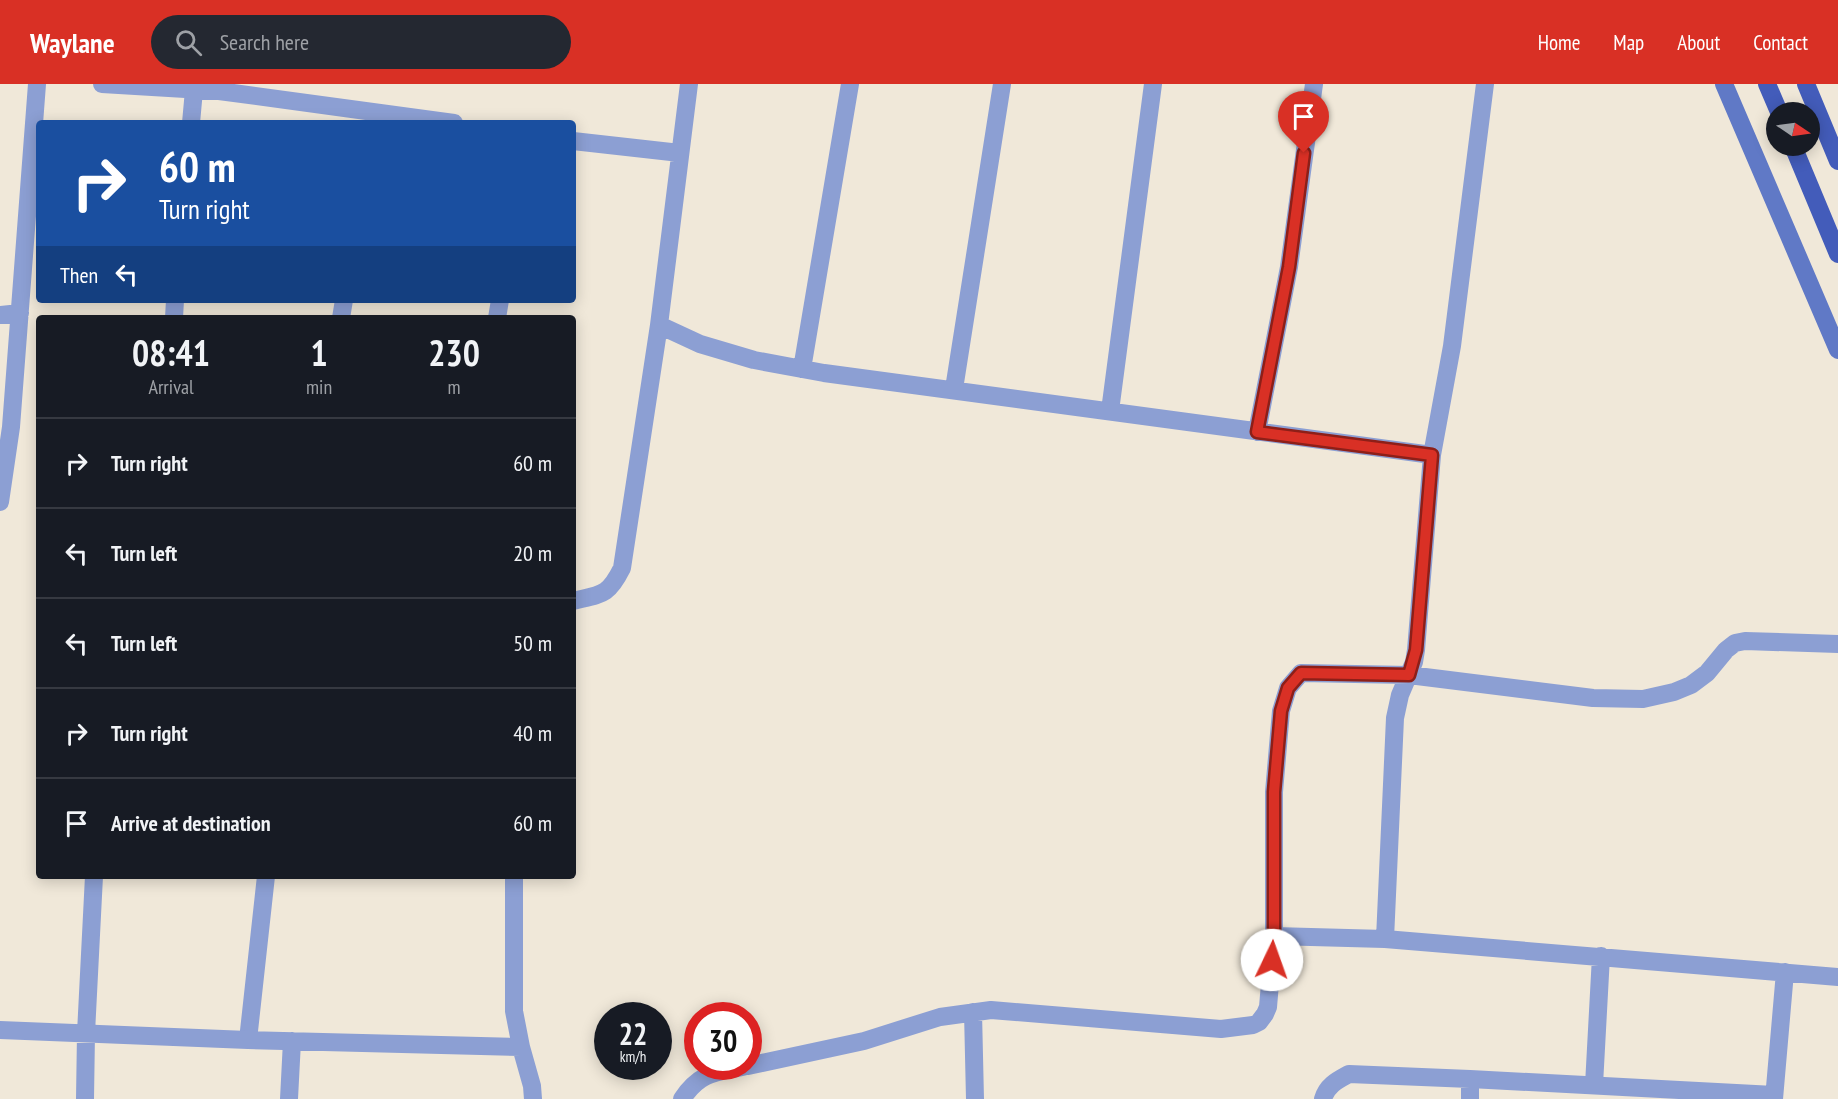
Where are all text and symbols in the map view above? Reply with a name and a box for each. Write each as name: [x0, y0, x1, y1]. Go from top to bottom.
search box: [151, 15, 571, 69]
text: Waylane: [30, 24, 115, 61]
icon: search: [172, 26, 205, 59]
text: Search here: [220, 28, 309, 56]
text: Home: [1538, 29, 1580, 56]
text: Map: [1613, 29, 1644, 56]
text: About: [1677, 29, 1720, 56]
text: Contact: [1753, 29, 1808, 56]
pin: [1278, 91, 1329, 153]
icon: arrive: [1287, 100, 1320, 133]
north arrow: [1766, 102, 1820, 156]
map controls: [1766, 102, 1820, 156]
text: 60 m: [159, 139, 236, 194]
icon: right: [60, 144, 138, 222]
text: Turn right: [159, 192, 250, 226]
icon: left: [110, 258, 143, 291]
text: Then: [60, 261, 98, 289]
text: 08:41: [132, 329, 210, 376]
text: 1: [310, 329, 328, 376]
text: 230: [428, 329, 480, 376]
text: Arrival: [148, 374, 194, 400]
text: min: [306, 374, 332, 400]
text: m: [448, 374, 461, 400]
icon: right: [60, 447, 93, 480]
text: Turn right: [111, 449, 188, 477]
text: 60 m: [513, 449, 552, 477]
icon: left: [60, 537, 93, 570]
text: Turn left: [111, 539, 177, 567]
text: 20 m: [513, 539, 552, 567]
icon: left: [60, 627, 93, 660]
text: Turn left: [111, 629, 177, 657]
text: 50 m: [513, 629, 552, 657]
icon: right: [60, 717, 93, 750]
text: Turn right: [111, 719, 188, 747]
text: 40 m: [513, 719, 552, 747]
icon: arrive: [60, 807, 93, 840]
text: Arrive at destination: [111, 809, 271, 837]
text: 60 m: [513, 809, 552, 837]
position arrow: [1240, 928, 1304, 992]
speed limit sign: 30: [684, 1002, 762, 1080]
text: 22: [619, 1014, 647, 1053]
text: km/h: [620, 1047, 646, 1066]

